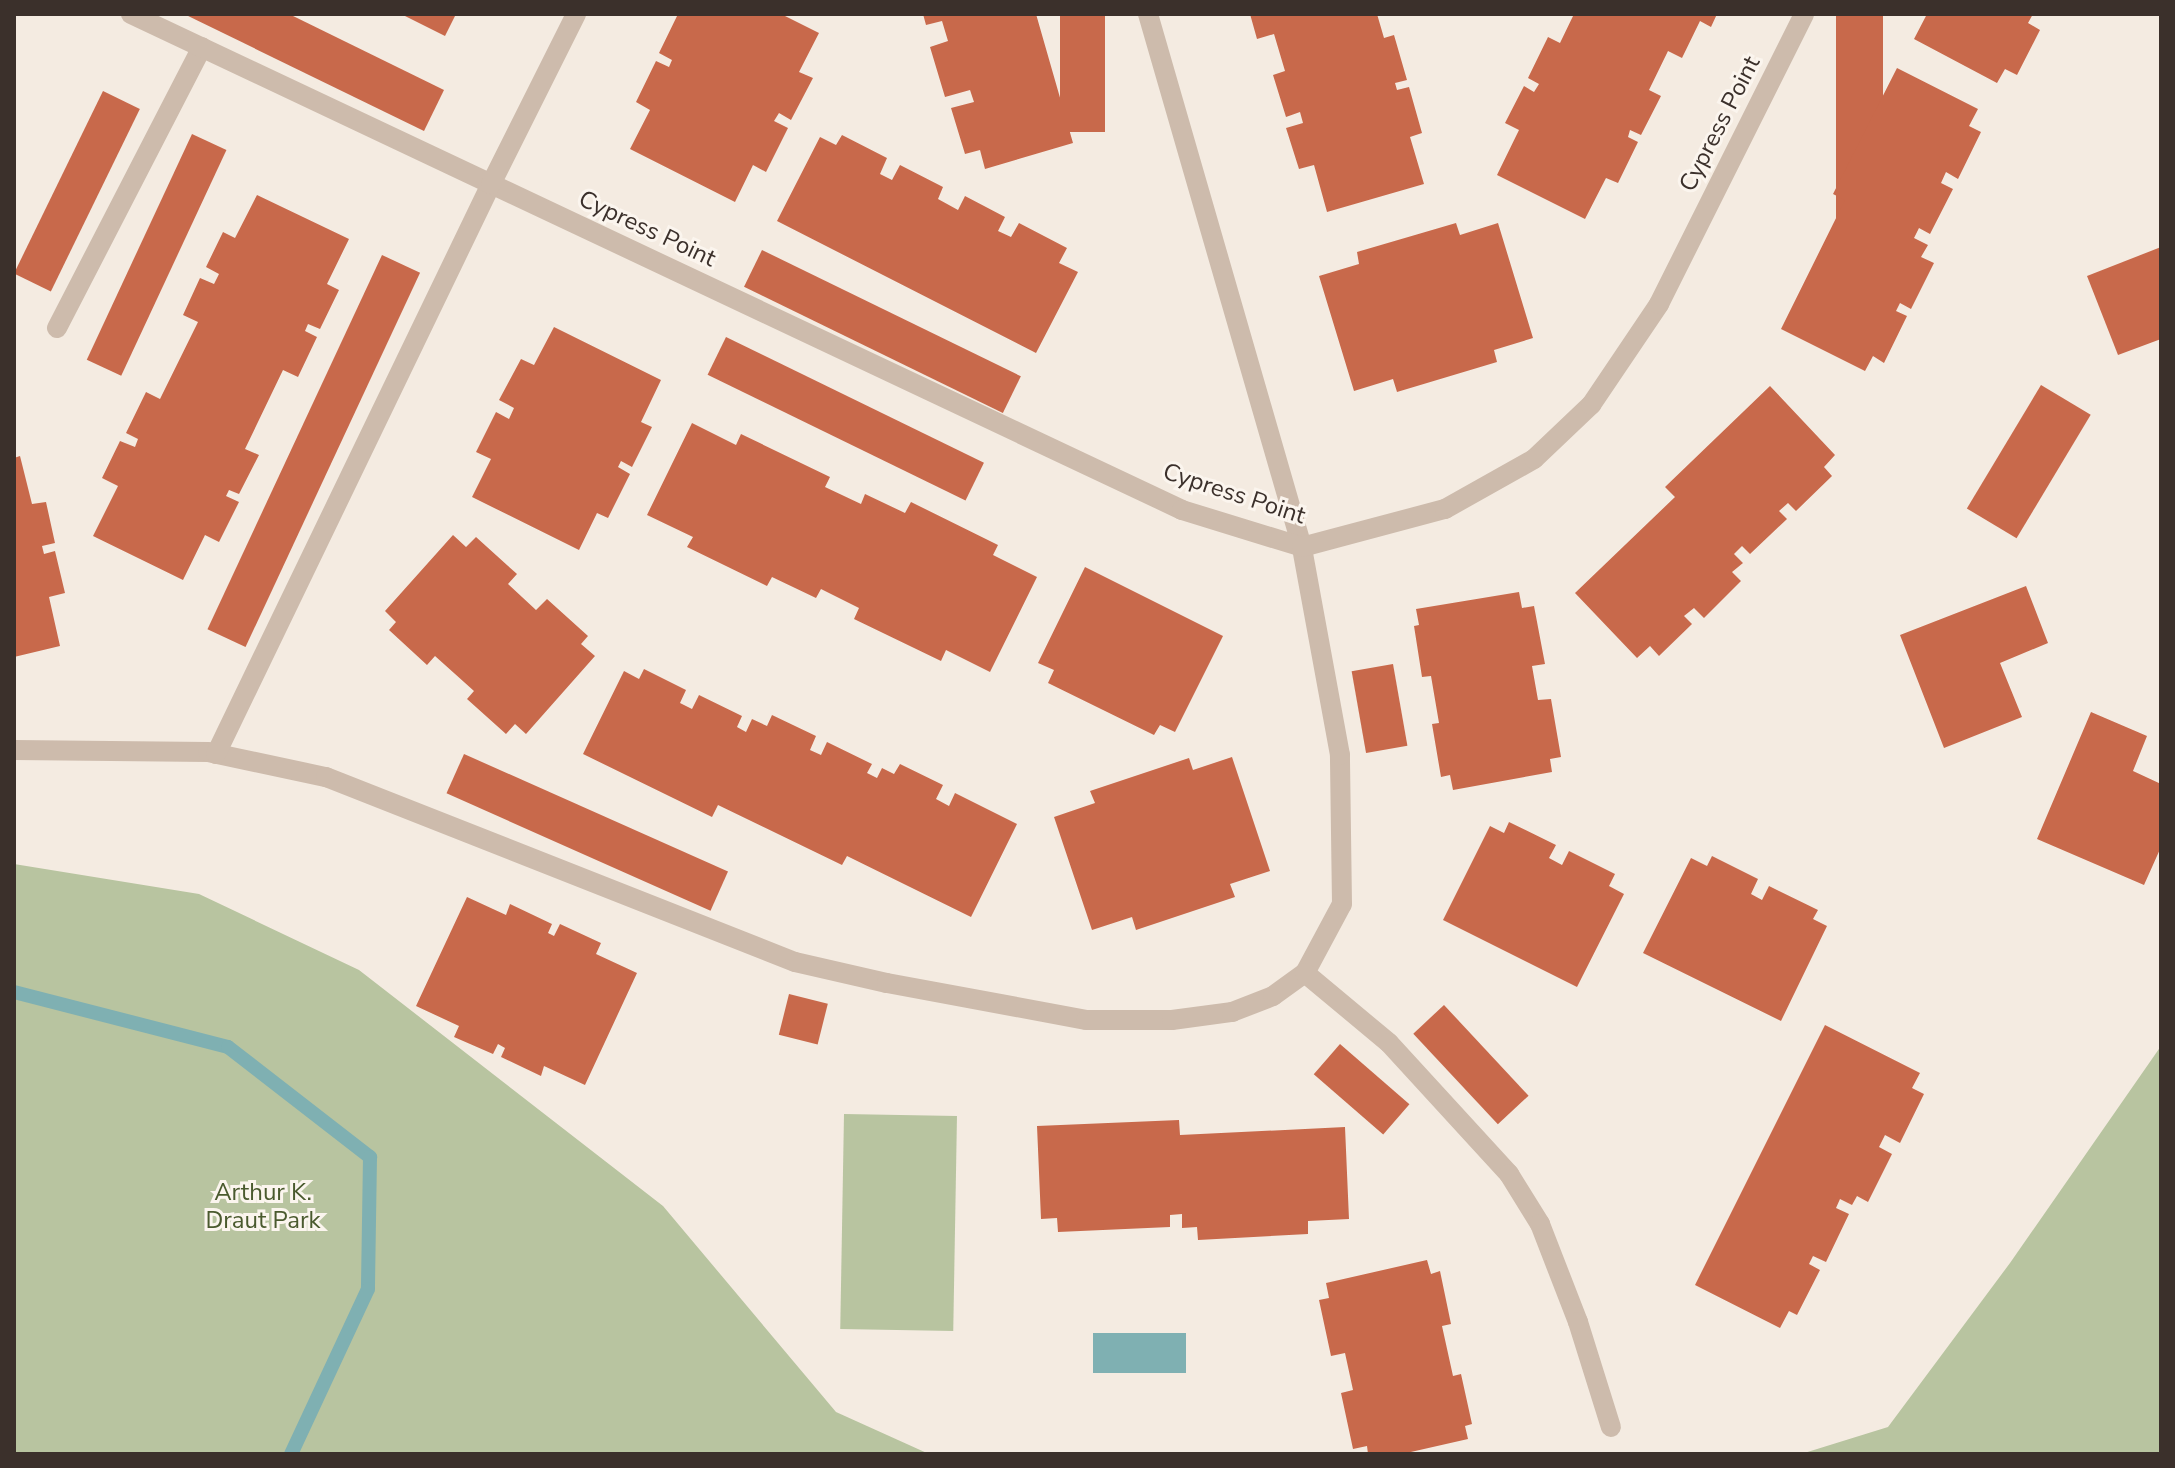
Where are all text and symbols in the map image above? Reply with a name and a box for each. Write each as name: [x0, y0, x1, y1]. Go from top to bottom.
street label: Cypress Point: [1674, 52, 1766, 196]
street label: Cypress Point: [574, 185, 720, 273]
street label: Cypress Point: [1159, 457, 1309, 531]
park label: Arthur K. Draut Park: [206, 1179, 320, 1235]

